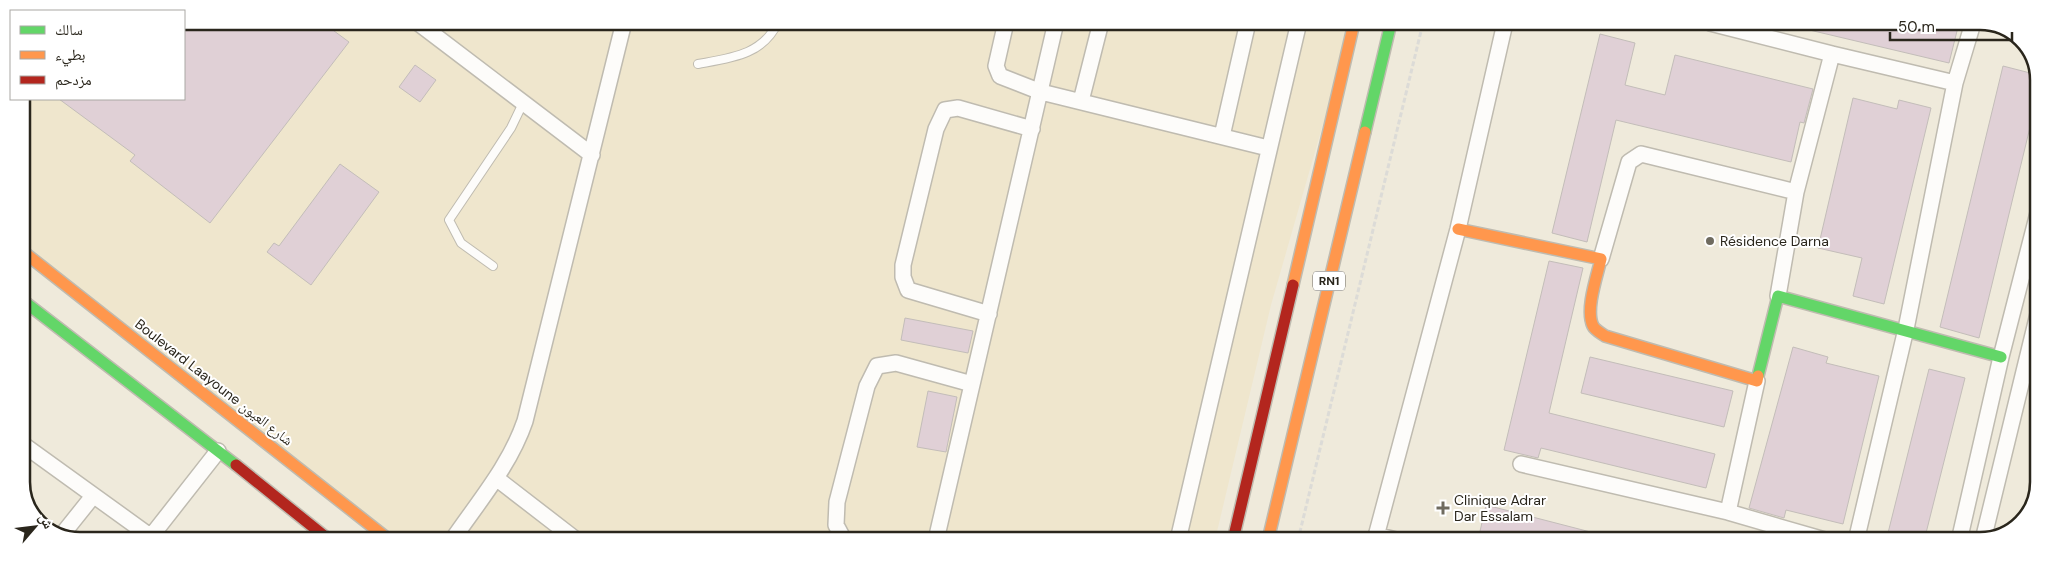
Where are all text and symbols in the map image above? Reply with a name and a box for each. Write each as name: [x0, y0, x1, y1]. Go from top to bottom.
legend: [10, 10, 185, 100]
scale bar: [1890, 10, 2012, 42]
text: 50 m: [1898, 17, 1935, 37]
text: سالك: [55, 20, 83, 40]
text: بطيء: [55, 45, 85, 67]
text: مزدحم: [55, 70, 92, 90]
place label: Résidence Darna: [1720, 232, 1829, 250]
marker: Résidence Darna: [1704, 235, 1716, 247]
road number: RN1: [1313, 272, 1345, 290]
street label: Boulevard Laayoune شارع العيون: [131, 315, 297, 450]
place label: Clinique Adrar Dar Essalam: [1454, 491, 1546, 525]
marker: Clinique Adrar Dar Essalam: [1436, 501, 1450, 515]
north arrow: [10, 502, 60, 552]
text: ش: [35, 510, 58, 532]

